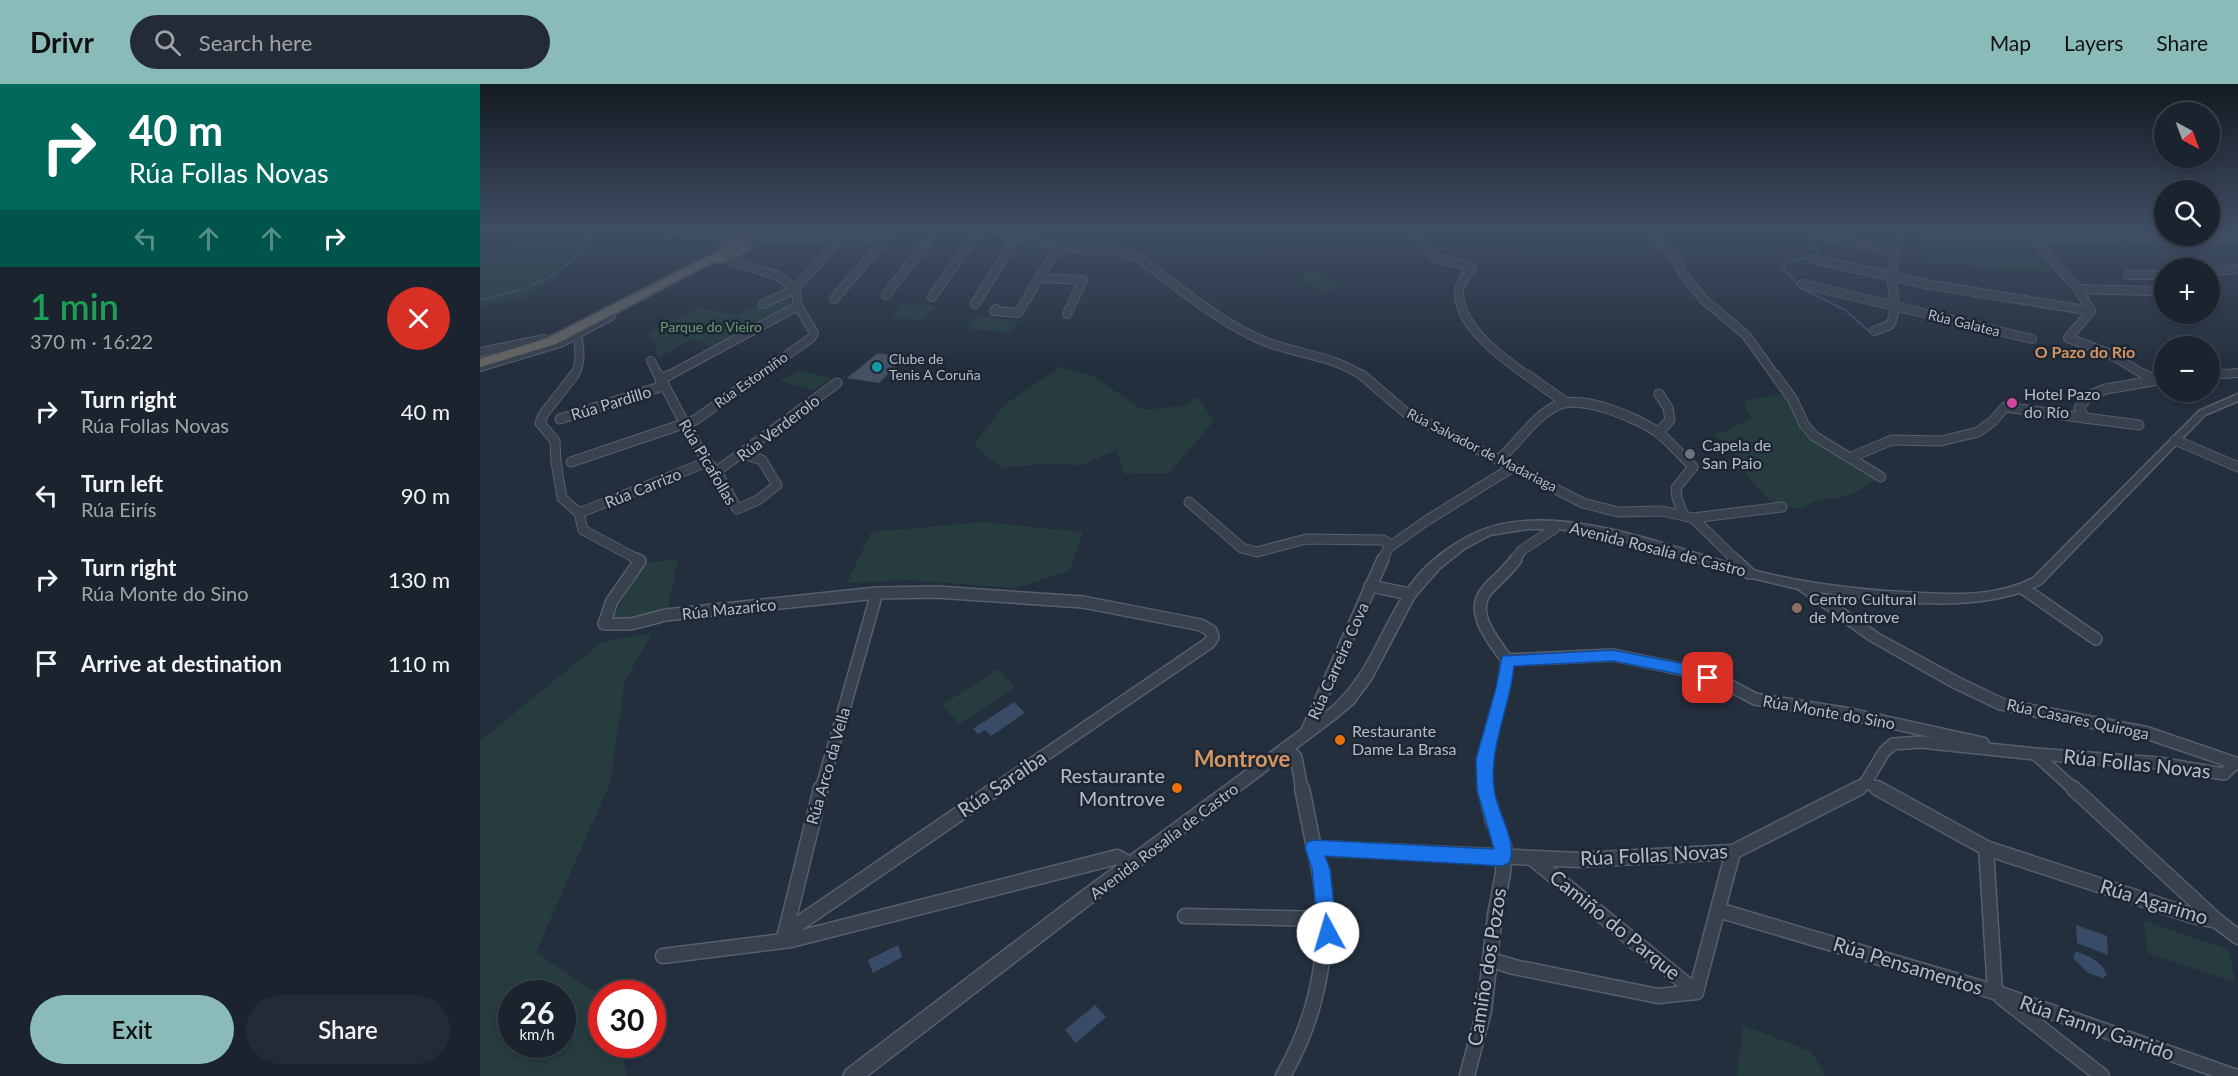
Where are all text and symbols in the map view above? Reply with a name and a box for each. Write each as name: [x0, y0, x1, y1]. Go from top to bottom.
search box: [130, 15, 550, 69]
text: Drivr: [30, 25, 94, 59]
icon: search: [151, 26, 184, 59]
text: Search here: [199, 29, 312, 56]
text: Map: [1990, 30, 2031, 55]
text: Layers: [2064, 30, 2123, 55]
text: Share: [2156, 30, 2208, 55]
north arrow: [2154, 102, 2220, 168]
map controls: [2154, 102, 2220, 402]
text: 40 m: [129, 105, 223, 155]
icon: right: [30, 108, 108, 186]
text: Rúa Follas Novas: [129, 156, 329, 189]
button: search: [2154, 180, 2220, 246]
icon: left: [129, 222, 162, 255]
icon: ahead: [192, 222, 225, 255]
icon: ahead: [255, 222, 288, 255]
icon: right: [318, 222, 351, 255]
button: +: [2154, 258, 2220, 324]
text: 1 min: [30, 284, 119, 328]
button: close: [387, 287, 450, 350]
street label: Rúa Galatea: [1926, 305, 2002, 340]
park label: Parque do Vieiro: [660, 318, 762, 335]
text: 370 m · 16:22: [30, 329, 153, 353]
button: −: [2154, 336, 2220, 402]
district label: O Pazo do Río: [2035, 342, 2135, 361]
street label: Rúa Estorniño: [711, 348, 791, 411]
place label: Clube de Tenis A Coruña: [889, 350, 981, 383]
marker: Clube de Tenis A Coruña: [870, 360, 884, 374]
street label: Rúa Pardillo: [568, 381, 653, 424]
place label: Hotel Pazo do Río: [2024, 384, 2100, 421]
text: Turn right: [81, 386, 176, 413]
street label: Rúa Verderolo: [733, 390, 823, 465]
icon: right: [30, 395, 63, 428]
marker: Hotel Pazo do Río: [2005, 396, 2019, 410]
text: 40 m: [401, 398, 450, 425]
street label: Rúa Salvador de Madariaga: [1405, 404, 1560, 495]
text: Rúa Follas Novas: [81, 413, 229, 437]
street label: Rúa Picafollas: [675, 416, 741, 508]
place label: Capela de San Paio: [1702, 435, 1771, 472]
marker: Capela de San Paio: [1683, 447, 1697, 461]
street label: Rúa Carrizo: [602, 464, 684, 512]
text: Turn left: [81, 470, 163, 497]
icon: left: [30, 479, 63, 512]
text: 90 m: [401, 482, 450, 509]
text: Rúa Eirís: [81, 497, 156, 521]
street label: Avenida Rosalía de Castro: [1568, 517, 1748, 580]
text: Turn right: [81, 554, 176, 581]
icon: right: [30, 563, 63, 596]
text: 130 m: [388, 566, 450, 593]
text: Rúa Monte do Sino: [81, 581, 248, 605]
place label: Centro Cultural de Montrove: [1809, 589, 1917, 626]
street label: Rúa Mazarico: [681, 594, 777, 623]
street label: Rúa Carreira Cova: [1303, 599, 1372, 722]
marker: Centro Cultural de Montrove: [1790, 601, 1804, 615]
icon: arrive: [30, 647, 63, 680]
text: Arrive at destination: [81, 650, 282, 677]
text: 110 m: [388, 650, 450, 677]
pin: [1682, 652, 1733, 703]
icon: arrive: [1691, 661, 1724, 694]
street label: Rúa Monte do Sino: [1761, 691, 1897, 732]
street label: Rúa Casares Quiroga: [2005, 694, 2151, 743]
street label: Rúa Arco da Vella: [802, 705, 853, 827]
place label: Restaurante Dame La Brasa: [1352, 721, 1457, 758]
marker: Restaurante Dame La Brasa: [1333, 733, 1347, 747]
street label: Rúa Follas Novas: [2062, 743, 2212, 783]
street label: Rúa Saraiba: [952, 745, 1050, 822]
district label: Montrove: [1194, 745, 1291, 772]
place label: Restaurante Montrove: [1060, 763, 1165, 810]
street label: Avenida Rosalía de Castro: [1086, 779, 1242, 903]
marker: Restaurante Montrove: [1170, 781, 1184, 795]
street label: Rúa Follas Novas: [1579, 838, 1728, 870]
street label: Camiño do Parque: [1545, 864, 1686, 984]
street label: Rúa Agarimo: [2098, 873, 2211, 929]
street label: Camiño dos Pozos: [1462, 886, 1510, 1048]
position arrow: [1296, 901, 1360, 965]
street label: Rúa Pensamentos: [1831, 931, 1986, 999]
speed limit sign: 30: [588, 980, 666, 1058]
street label: Rúa Fanny Garrido: [2017, 989, 2178, 1065]
text: 26: [520, 994, 554, 1030]
button: Exit: [30, 995, 234, 1064]
button: Share: [246, 995, 450, 1064]
text: km/h: [519, 1025, 555, 1043]

